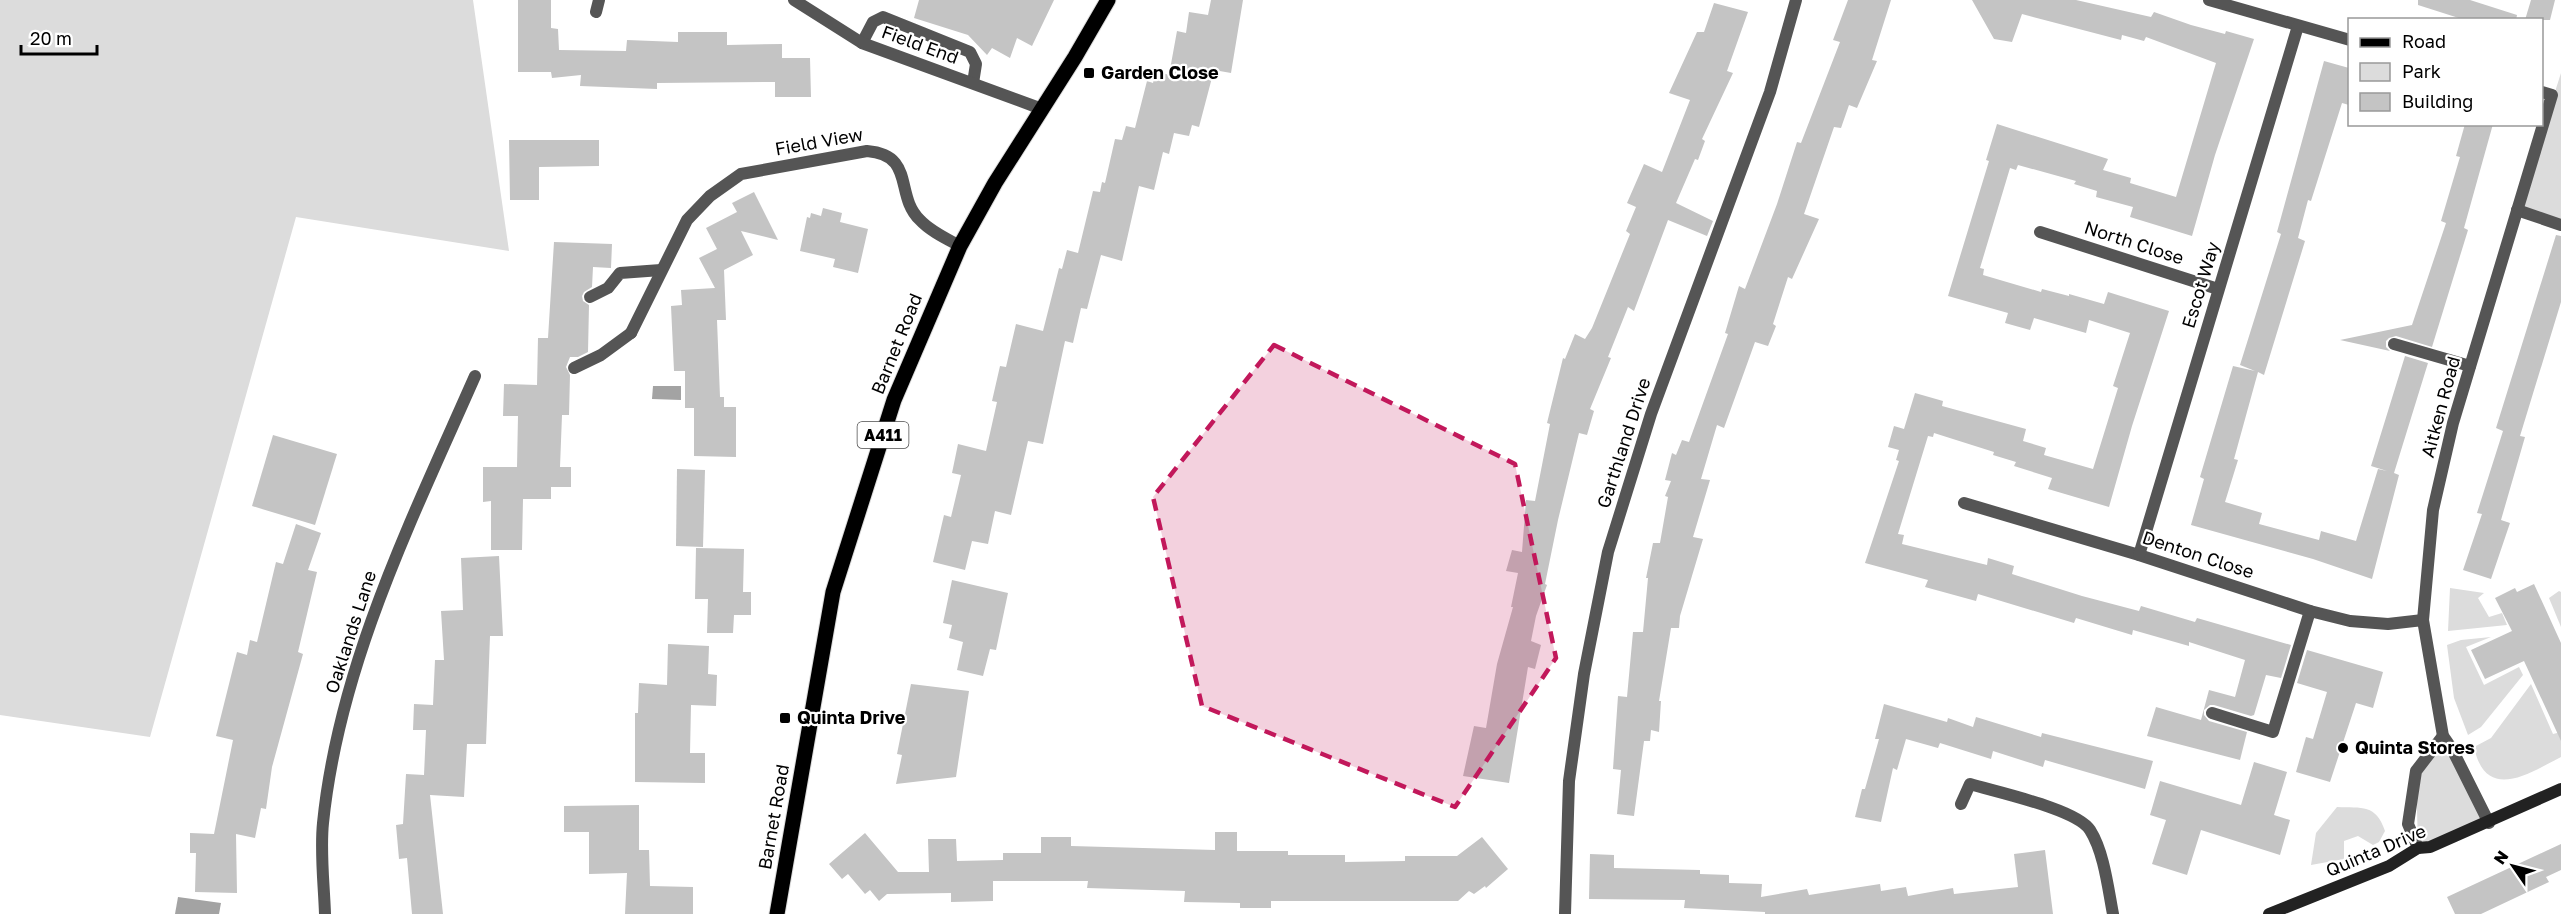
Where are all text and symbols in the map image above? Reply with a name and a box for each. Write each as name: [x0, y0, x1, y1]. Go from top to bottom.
scale bar: [21, 18, 98, 56]
legend: [2348, 18, 2543, 126]
street label: Field End: [879, 20, 962, 68]
text: 20 m: [30, 27, 72, 49]
text: Road: [2402, 30, 2446, 52]
text: Park: [2402, 60, 2441, 82]
place label: Garden Close: [1101, 61, 1219, 83]
marker: Garden Close: [1082, 66, 1096, 80]
text: Building: [2402, 90, 2473, 112]
street label: Field View: [773, 122, 865, 160]
street label: North Close: [2082, 216, 2187, 268]
street label: Escot Way: [2176, 239, 2224, 331]
street label: Barnet Road: [866, 290, 926, 397]
street label: Aitken Road: [2416, 354, 2464, 460]
street label: Garthland Drive: [1592, 375, 1654, 511]
road number: A411: [858, 422, 908, 448]
street label: Denton Close: [2140, 526, 2257, 582]
street label: Oaklands Lane: [320, 567, 380, 696]
place label: Quinta Drive: [797, 706, 906, 728]
marker: Quinta Drive: [778, 711, 792, 725]
place label: Quinta Stores: [2355, 736, 2475, 758]
marker: Quinta Stores: [2336, 741, 2350, 755]
street label: Barnet Road: [753, 762, 793, 871]
street label: Quinta Drive: [2322, 819, 2429, 881]
north arrow: [2483, 836, 2543, 896]
text: N: [2489, 847, 2512, 868]

